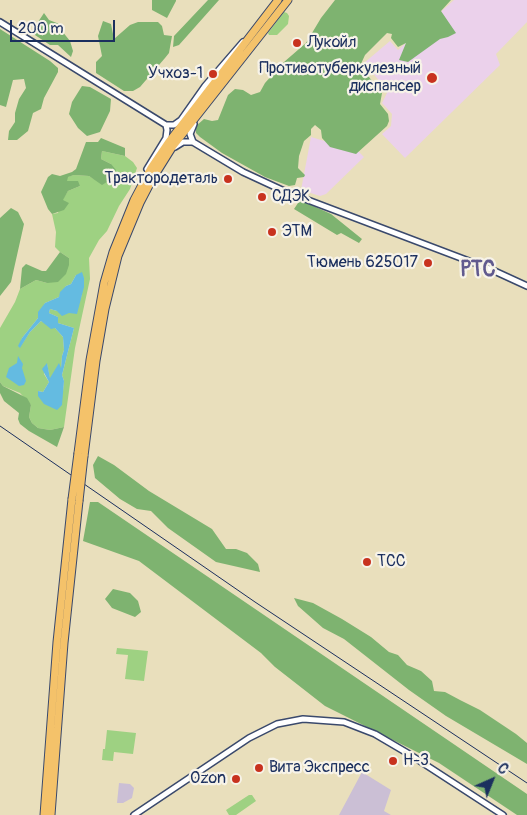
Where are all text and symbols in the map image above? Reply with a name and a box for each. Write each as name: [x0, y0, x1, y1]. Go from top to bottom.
scale bar: [12, 10, 118, 42]
text: 200 m: [18, 19, 63, 38]
place label: Лукойл: [307, 33, 356, 53]
marker: Лукойл: [291, 37, 303, 49]
place label: Противотуберкулезный диспансер: [259, 59, 421, 97]
place label: Учхоз-1: [148, 64, 203, 84]
marker: Учхоз-1: [207, 68, 219, 80]
marker: Противотуберкулезный диспансер: [425, 71, 439, 85]
place label: Трактородеталь: [104, 169, 218, 189]
marker: Трактородеталь: [222, 173, 234, 185]
place label: СДЭК: [272, 187, 310, 207]
marker: СДЭК: [256, 191, 268, 203]
place label: ЭТМ: [282, 222, 312, 242]
marker: ЭТМ: [266, 226, 278, 238]
place label: Тюмень 625017: [307, 253, 418, 273]
marker: Тюмень 625017: [422, 257, 434, 269]
district label: РТС: [460, 258, 496, 284]
place label: ТСС: [377, 552, 406, 572]
marker: ТСС: [361, 556, 373, 568]
place label: Н-3: [403, 751, 429, 771]
marker: Н-3: [387, 755, 399, 767]
north arrow: [467, 755, 517, 805]
place label: Вита Экспресс: [269, 758, 370, 778]
text: С: [494, 760, 512, 778]
marker: Вита Экспресс: [253, 762, 265, 774]
place label: Ozon: [190, 769, 226, 789]
marker: Ozon: [230, 773, 242, 785]

